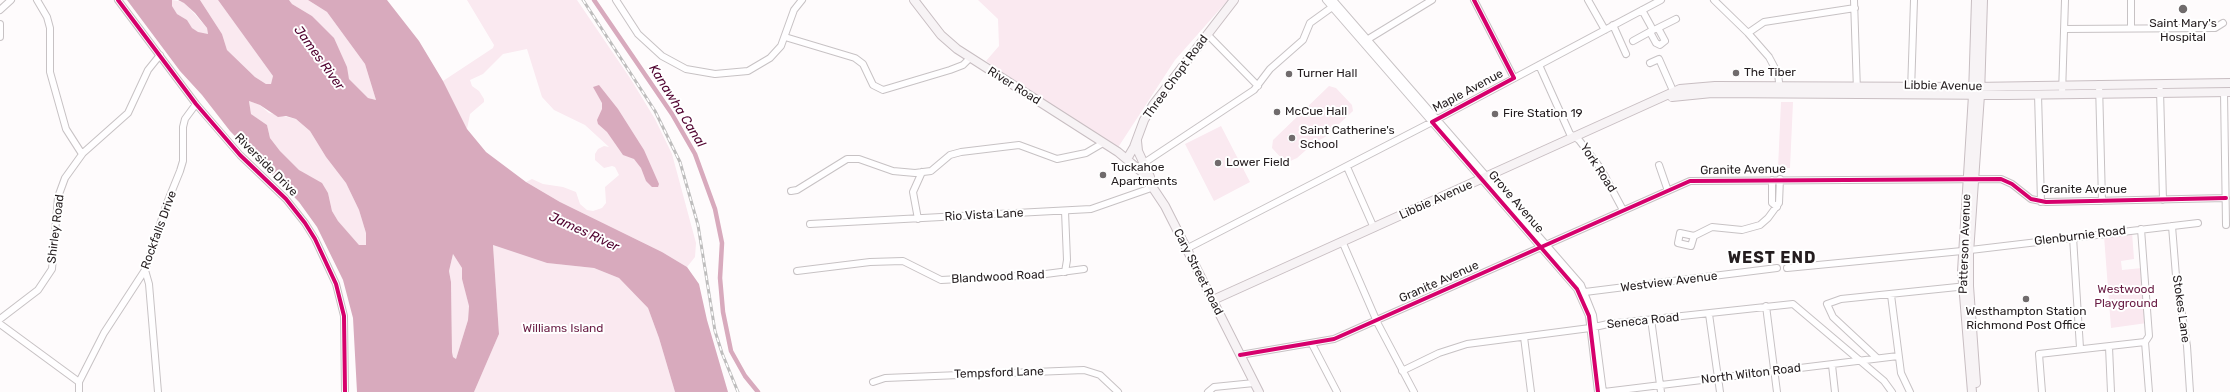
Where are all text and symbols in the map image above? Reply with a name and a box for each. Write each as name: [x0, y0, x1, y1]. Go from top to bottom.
marker: Saint Mary's Hospital: [2177, 3, 2189, 15]
place label: Saint Mary's Hospital: [2149, 17, 2217, 45]
water label: James River: [291, 23, 347, 93]
street label: Three Chopt Road: [1141, 32, 1211, 122]
water label: Kanawha Canal: [645, 62, 709, 150]
street label: River Road: [985, 64, 1043, 108]
street label: Maple Avenue: [1430, 66, 1506, 116]
place label: The Tiber: [1744, 66, 1796, 80]
place label: Turner Hall: [1297, 67, 1357, 81]
marker: The Tiber: [1731, 68, 1741, 78]
marker: Turner Hall: [1284, 69, 1294, 79]
street label: Libbie Avenue: [1904, 78, 1982, 94]
place label: McCue Hall: [1285, 105, 1347, 119]
marker: McCue Hall: [1272, 107, 1282, 117]
place label: Fire Station 19: [1503, 107, 1583, 121]
marker: Fire Station 19: [1490, 109, 1500, 119]
place label: Saint Catherine's School: [1300, 124, 1395, 152]
street label: Riverside Drive: [232, 131, 300, 199]
marker: Saint Catherine's School: [1287, 133, 1297, 143]
street label: York Road: [1577, 141, 1619, 195]
place label: Lower Field: [1226, 156, 1290, 170]
marker: Lower Field: [1213, 158, 1223, 168]
place label: Tuckahoe Apartments: [1111, 161, 1177, 189]
street label: Granite Avenue: [1700, 162, 1786, 178]
street label: Grove Avenue: [1485, 168, 1547, 236]
marker: Tuckahoe Apartments: [1098, 170, 1108, 180]
street label: Libbie Avenue: [1397, 177, 1475, 223]
street label: Granite Avenue: [2041, 183, 2127, 197]
street label: Rockfalls Drive: [138, 189, 180, 271]
street label: Shirley Road: [45, 194, 67, 264]
street label: Patterson Avenue: [1956, 194, 1974, 294]
street label: Rio Vista Lane: [944, 206, 1024, 224]
water label: James River: [547, 209, 621, 255]
street label: Glenburnie Road: [2033, 223, 2127, 249]
street label: Cary Street Road: [1170, 226, 1226, 318]
district label: WEST END: [1728, 248, 1816, 268]
street label: Granite Avenue: [1397, 258, 1481, 306]
street label: Blandwood Road: [951, 267, 1045, 287]
street label: Westview Avenue: [1620, 269, 1718, 295]
street label: Stokes Lane: [2169, 274, 2193, 344]
park label: Westwood Playground: [2094, 283, 2158, 311]
marker: Westhampton Station Richmond Post Office: [2021, 294, 2031, 304]
place label: Westhampton Station Richmond Post Office: [1966, 305, 2086, 333]
street label: Seneca Road: [1606, 310, 1680, 332]
park label: Williams Island: [523, 322, 603, 336]
street label: North Wilton Road: [1700, 361, 1802, 387]
street label: Tempsford Lane: [954, 364, 1044, 382]

